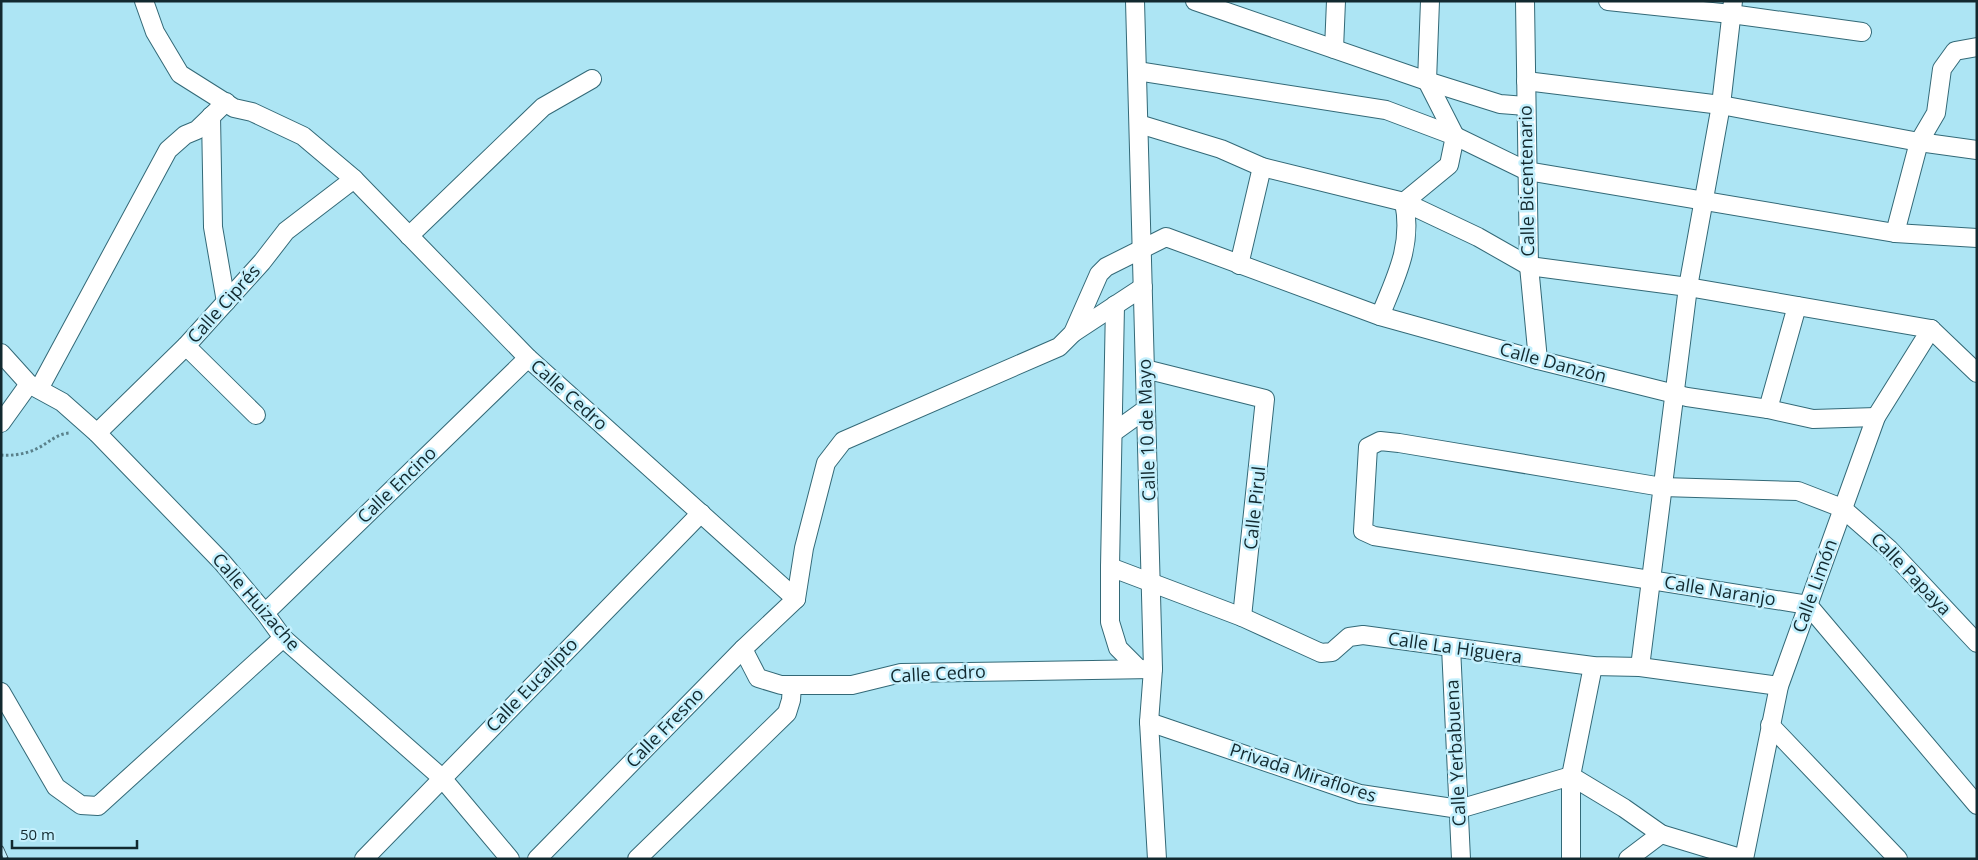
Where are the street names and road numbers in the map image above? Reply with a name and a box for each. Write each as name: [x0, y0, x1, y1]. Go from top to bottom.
street label: Calle Bicentenario: [1513, 105, 1539, 257]
street label: Calle Ciprés: [181, 259, 265, 348]
street label: Calle Danzón: [1497, 336, 1609, 388]
street label: Calle Cedro: [526, 353, 613, 435]
street label: Calle 10 de Mayo: [1132, 359, 1160, 502]
street label: Calle Encino: [352, 440, 441, 528]
street label: Calle Pirul: [1238, 465, 1270, 551]
street label: Calle Papaya: [1866, 527, 1957, 620]
street label: Calle Limón: [1786, 536, 1842, 636]
street label: Calle Huizache: [208, 547, 306, 655]
street label: Calle Naranjo: [1663, 569, 1778, 611]
street label: Calle La Higuera: [1386, 626, 1524, 668]
street label: Calle Eucalipto: [480, 632, 582, 737]
street label: Calle Cedro: [889, 659, 986, 687]
street label: Calle Yerbabuena: [1439, 679, 1471, 827]
street label: Calle Fresno: [620, 682, 708, 772]
street label: Privada Miraflores: [1227, 737, 1380, 807]

